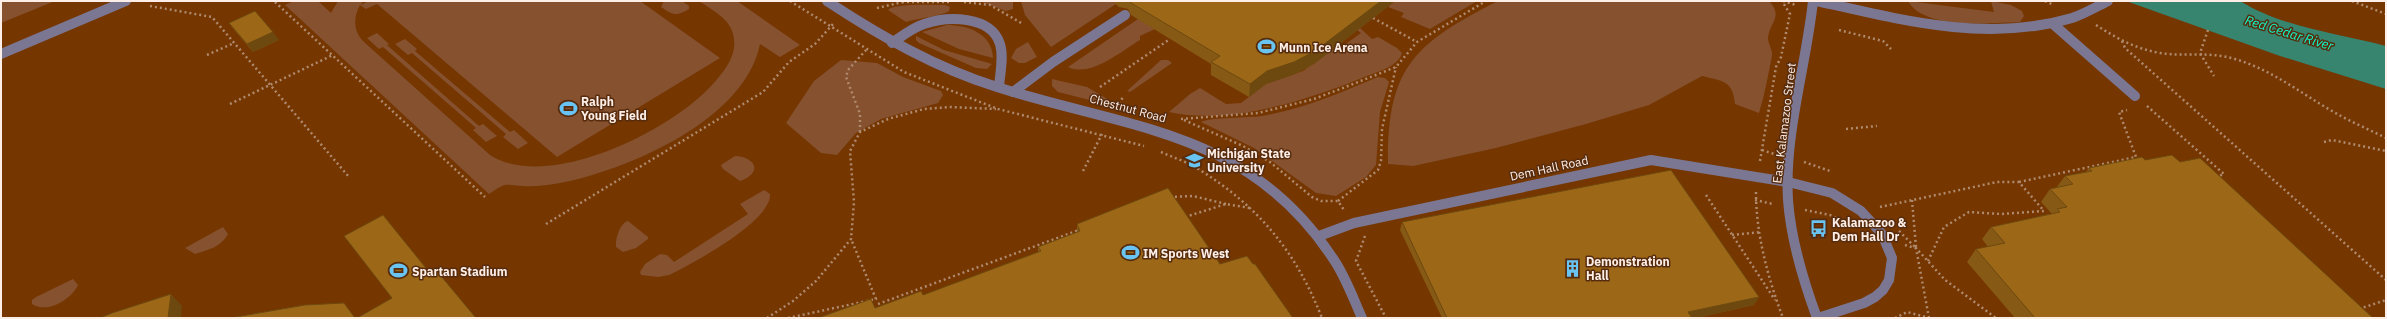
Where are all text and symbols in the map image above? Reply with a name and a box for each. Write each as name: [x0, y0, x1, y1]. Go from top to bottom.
water label: Red Cedar River: [2243, 11, 2336, 55]
sports icon: Munn Ice Arena: [1256, 37, 1276, 57]
place label: Munn Ice Arena: [1279, 40, 1368, 55]
street label: East Kalamazoo Street: [1769, 62, 1799, 184]
street label: Chestnut Road: [1088, 91, 1168, 125]
place label: Ralph Young Field: [581, 94, 647, 123]
sports icon: Ralph Young Field: [558, 98, 578, 118]
place label: Michigan State University: [1207, 146, 1291, 175]
school or university icon: Michigan State University: [1184, 150, 1204, 170]
street label: Dem Hall Road: [1508, 152, 1590, 184]
place label: Kalamazoo & Dem Hall Dr: [1832, 215, 1907, 244]
bus stop icon: Kalamazoo & Dem Hall Dr: [1809, 219, 1829, 239]
sports icon: IM Sports West: [1120, 243, 1140, 263]
place label: IM Sports West: [1143, 246, 1230, 261]
place label: Demonstration Hall: [1586, 254, 1670, 283]
building icon: Demonstration Hall: [1563, 258, 1583, 278]
sports icon: Spartan Stadium: [389, 261, 409, 281]
place label: Spartan Stadium: [412, 264, 507, 279]

